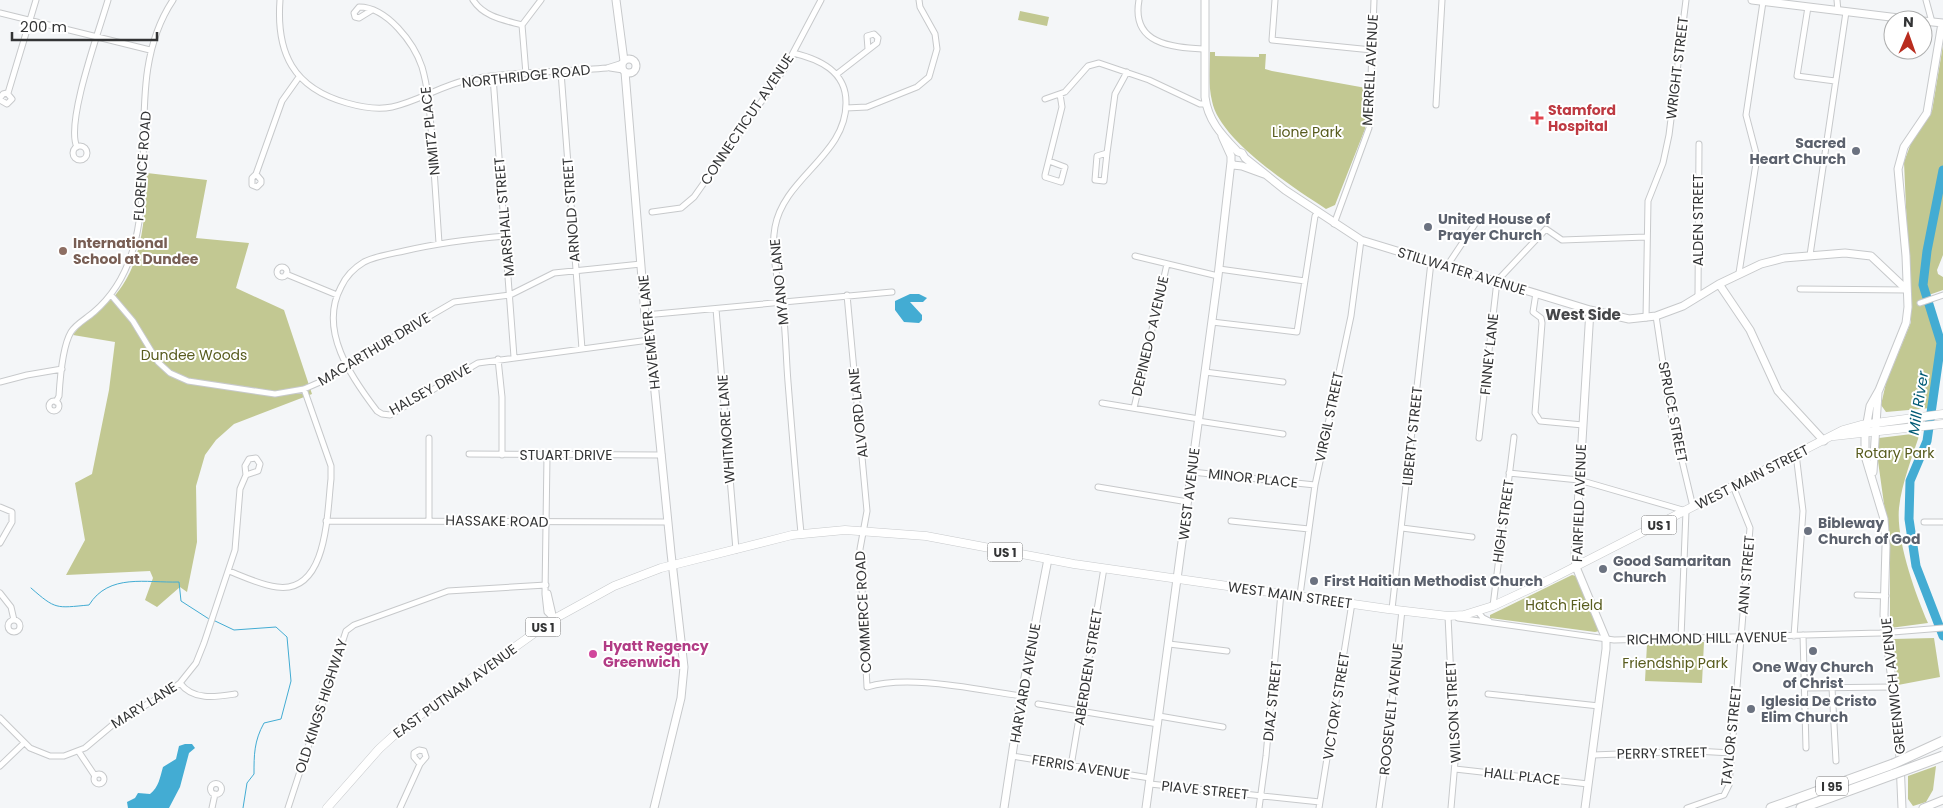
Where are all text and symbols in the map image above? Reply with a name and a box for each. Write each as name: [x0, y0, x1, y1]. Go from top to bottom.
scale bar: [12, 10, 158, 42]
north arrow: [1883, 10, 1933, 60]
text: N: [1903, 12, 1914, 32]
street label: MERRELL AVENUE: [1357, 14, 1383, 126]
street label: WRIGHT STREET: [1661, 15, 1693, 121]
text: 200 m: [20, 16, 67, 37]
street label: CONNECTICUT AVENUE: [695, 49, 799, 189]
street label: NORTHRIDGE ROAD: [461, 59, 591, 93]
street label: NIMITZ PLACE: [415, 86, 445, 176]
place label: Stamford Hospital: [1548, 100, 1616, 136]
street label: FLORENCE ROAD: [128, 110, 156, 222]
marker: Stamford Hospital: [1530, 111, 1544, 125]
park label: Lione Park: [1272, 122, 1343, 142]
place label: Sacred Heart Church: [1750, 133, 1846, 169]
marker: Sacred Heart Church: [1850, 145, 1862, 157]
street label: MARSHALL STREET: [489, 156, 519, 277]
street label: ARNOLD STREET: [557, 157, 585, 263]
street label: ALDEN STREET: [1688, 173, 1708, 266]
place label: United House of Prayer Church: [1438, 209, 1550, 245]
marker: United House of Prayer Church: [1422, 221, 1434, 233]
place label: International School at Dundee: [73, 233, 199, 269]
street label: MYANO LANE: [765, 238, 793, 326]
street label: STILLWATER AVENUE: [1395, 242, 1529, 300]
marker: International School at Dundee: [57, 245, 69, 257]
street label: HAVEMEYER LANE: [633, 274, 665, 390]
street label: DEPINEDO AVENUE: [1126, 274, 1174, 398]
district label: West Side: [1545, 304, 1621, 325]
street label: MACARTHUR DRIVE: [314, 308, 434, 390]
street label: FINNEY LANE: [1475, 312, 1503, 396]
park label: Dundee Woods: [141, 345, 247, 365]
street label: HALSEY DRIVE: [385, 358, 475, 420]
street label: SPRUCE STREET: [1653, 360, 1693, 465]
street label: ALVORD LANE: [843, 367, 873, 459]
water label: Mill River: [1903, 369, 1933, 437]
street label: VIRGIL STREET: [1310, 370, 1348, 464]
street label: WHITMORE LANE: [712, 374, 740, 484]
street label: LIBERTY STREET: [1397, 385, 1427, 487]
street label: WEST MAIN STREET: [1692, 439, 1813, 514]
street label: FAIRFIELD AVENUE: [1567, 443, 1591, 563]
park label: Rotary Park: [1856, 443, 1935, 463]
street label: STUART DRIVE: [519, 445, 613, 465]
street label: WEST AVENUE: [1173, 447, 1205, 541]
street label: MINOR PLACE: [1207, 463, 1299, 493]
street label: HIGH STREET: [1487, 478, 1519, 564]
street label: HASSAKE ROAD: [445, 510, 549, 532]
place label: Bibleway Church of God: [1818, 513, 1920, 549]
road number: US 1: [1642, 516, 1676, 534]
marker: Bibleway Church of God: [1802, 525, 1814, 537]
street label: ANN STREET: [1733, 534, 1759, 615]
road number: US 1: [988, 542, 1022, 562]
street label: COMMERCE ROAD: [850, 550, 876, 674]
place label: Good Samaritan Church: [1613, 551, 1731, 587]
marker: Good Samaritan Church: [1597, 563, 1609, 575]
place label: First Haitian Methodist Church: [1324, 571, 1543, 591]
marker: First Haitian Methodist Church: [1308, 575, 1320, 587]
street label: WEST MAIN STREET: [1227, 576, 1354, 614]
park label: Hatch Field: [1525, 595, 1603, 615]
street label: ABERDEEN STREET: [1069, 607, 1107, 727]
street label: GREENWICH AVENUE: [1876, 617, 1910, 755]
road number: US 1: [526, 618, 560, 636]
street label: HARVARD AVENUE: [1005, 622, 1045, 744]
street label: RICHMOND HILL AVENUE: [1627, 627, 1787, 649]
street label: OLD KINGS HIGHWAY: [290, 636, 352, 776]
place label: Hyatt Regency Greenwich: [603, 636, 709, 672]
street label: EAST PUTNAM AVENUE: [389, 639, 521, 743]
street label: ROOSEVELT AVENUE: [1374, 642, 1408, 776]
marker: One Way Church of Christ: [1807, 645, 1819, 657]
marker: Hyatt Regency Greenwich: [587, 648, 599, 660]
street label: VICTORY STREET: [1318, 650, 1354, 761]
park label: Friendship Park: [1622, 653, 1729, 673]
place label: One Way Church of Christ: [1752, 657, 1874, 693]
street label: DIAZ STREET: [1258, 660, 1286, 742]
street label: WILSON STREET: [1440, 660, 1466, 764]
street label: MARY LANE: [107, 677, 181, 733]
street label: TAYLOR STREET: [1716, 684, 1746, 787]
place label: Iglesia De Cristo Elim Church: [1761, 691, 1877, 727]
marker: Iglesia De Cristo Elim Church: [1745, 703, 1757, 715]
street label: PERRY STREET: [1617, 742, 1708, 764]
street label: FERRIS AVENUE: [1030, 749, 1132, 785]
street label: HALL PLACE: [1483, 762, 1561, 790]
street label: PIAVE STREET: [1160, 775, 1250, 805]
road number: I 95: [1816, 776, 1848, 796]

